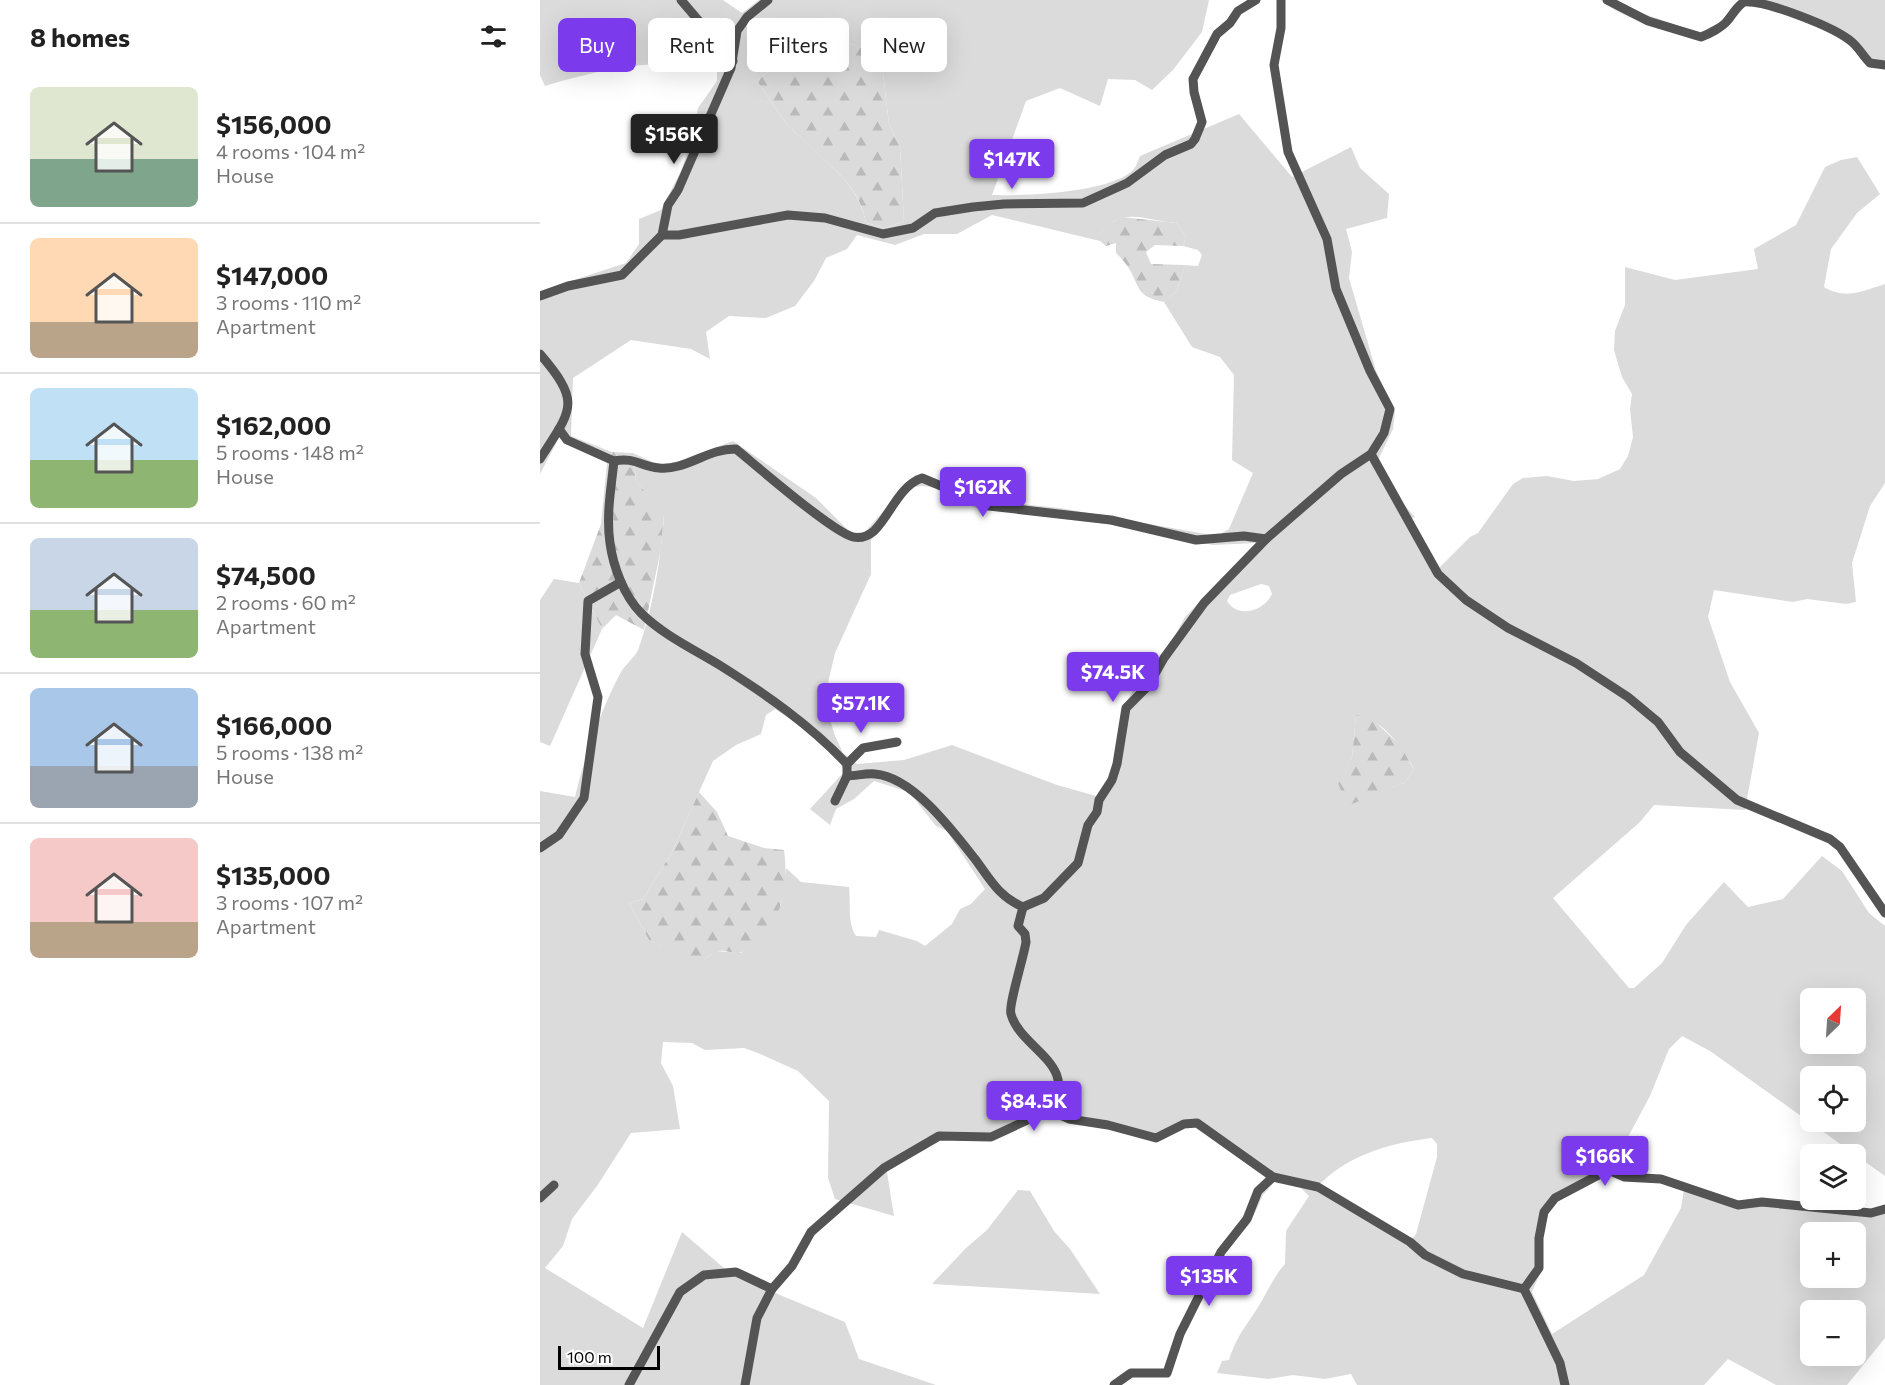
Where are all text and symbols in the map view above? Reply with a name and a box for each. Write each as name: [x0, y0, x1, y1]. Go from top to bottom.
chip: Buy: [558, 18, 636, 72]
chip: Rent: [648, 18, 735, 72]
chip: Filters: [747, 18, 849, 72]
chip: New: [861, 18, 947, 72]
icon: filters: [477, 20, 510, 53]
text: 8 homes: [30, 21, 130, 52]
text: $156,000: [216, 108, 332, 139]
icon: home: [78, 111, 150, 183]
pin: $156K: [632, 114, 716, 165]
text: $156K: [645, 121, 703, 145]
text: 4 rooms · 104 m²: [216, 139, 365, 163]
pin: $147K: [970, 139, 1054, 190]
text: $147K: [983, 146, 1041, 170]
text: House: [216, 163, 274, 187]
text: $147,000: [216, 259, 328, 290]
icon: home: [78, 262, 150, 334]
text: 3 rooms · 110 m²: [216, 290, 361, 314]
text: Apartment: [216, 314, 316, 338]
text: $162,000: [216, 409, 331, 440]
icon: home: [78, 412, 150, 484]
text: 5 rooms · 148 m²: [216, 440, 364, 464]
text: House: [216, 464, 274, 488]
pin: $162K: [941, 467, 1025, 518]
text: $162K: [954, 474, 1012, 498]
text: $74,500: [216, 559, 316, 590]
icon: home: [78, 562, 150, 634]
text: 2 rooms · 60 m²: [216, 590, 356, 614]
text: Apartment: [216, 614, 316, 638]
pin: $74.5K: [1064, 652, 1162, 703]
text: $74.5K: [1081, 659, 1145, 683]
pin: $57.1K: [812, 683, 910, 734]
text: $57.1K: [831, 690, 891, 714]
text: $166,000: [216, 709, 332, 740]
icon: home: [78, 712, 150, 784]
text: 5 rooms · 138 m²: [216, 740, 363, 764]
text: House: [216, 764, 274, 788]
text: $135,000: [216, 859, 331, 890]
icon: home: [78, 862, 150, 934]
text: 3 rooms · 107 m²: [216, 890, 363, 914]
text: Apartment: [216, 914, 316, 938]
north arrow: [1800, 988, 1866, 1054]
map controls: [1800, 988, 1866, 1366]
button: locate: [1800, 1066, 1866, 1132]
pin: $84.5K: [985, 1081, 1083, 1132]
text: $84.5K: [1001, 1088, 1067, 1112]
pin: $166K: [1563, 1136, 1647, 1187]
text: $166K: [1575, 1143, 1635, 1167]
button: layers: [1800, 1144, 1866, 1210]
button: +: [1800, 1222, 1866, 1288]
pin: $135K: [1167, 1256, 1251, 1307]
text: $135K: [1180, 1263, 1238, 1287]
button: −: [1800, 1300, 1866, 1366]
scale bar: [558, 1343, 660, 1370]
text: 100 m: [567, 1347, 612, 1366]

